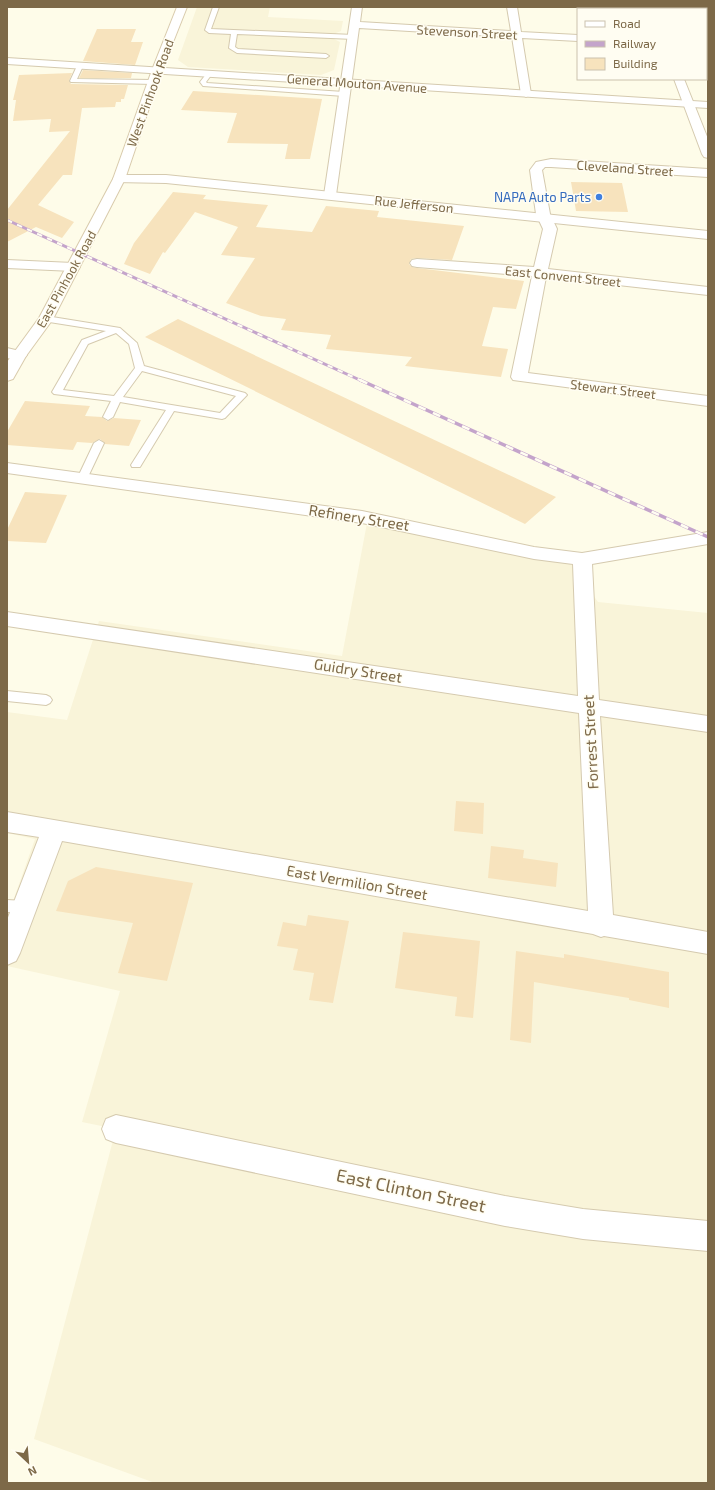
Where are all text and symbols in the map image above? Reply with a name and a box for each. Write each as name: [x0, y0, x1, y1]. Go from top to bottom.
legend: [577, 8, 707, 80]
text: Road: [613, 16, 641, 30]
street label: Stevenson Street: [416, 21, 518, 43]
text: Railway: [613, 36, 657, 50]
street label: West Pinhook Road: [123, 37, 177, 149]
text: Building: [613, 56, 658, 70]
street label: General Mouton Avenue: [286, 70, 428, 96]
street label: Cleveland Street: [576, 157, 674, 179]
place label: NAPA Auto Parts: [494, 189, 591, 205]
street label: Rue Jefferson: [374, 192, 454, 216]
marker: NAPA Auto Parts: [594, 192, 604, 202]
street label: East Pinhook Road: [33, 227, 99, 331]
street label: East Convent Street: [504, 262, 622, 290]
street label: Stewart Street: [569, 376, 657, 402]
street label: Refinery Street: [307, 500, 411, 534]
street label: Guidry Street: [313, 654, 404, 686]
street label: Forrest Street: [579, 694, 601, 790]
street label: East Vermilion Street: [285, 861, 429, 903]
street label: East Clinton Street: [335, 1163, 488, 1217]
north arrow: [8, 1442, 48, 1482]
text: N: [26, 1464, 39, 1479]

